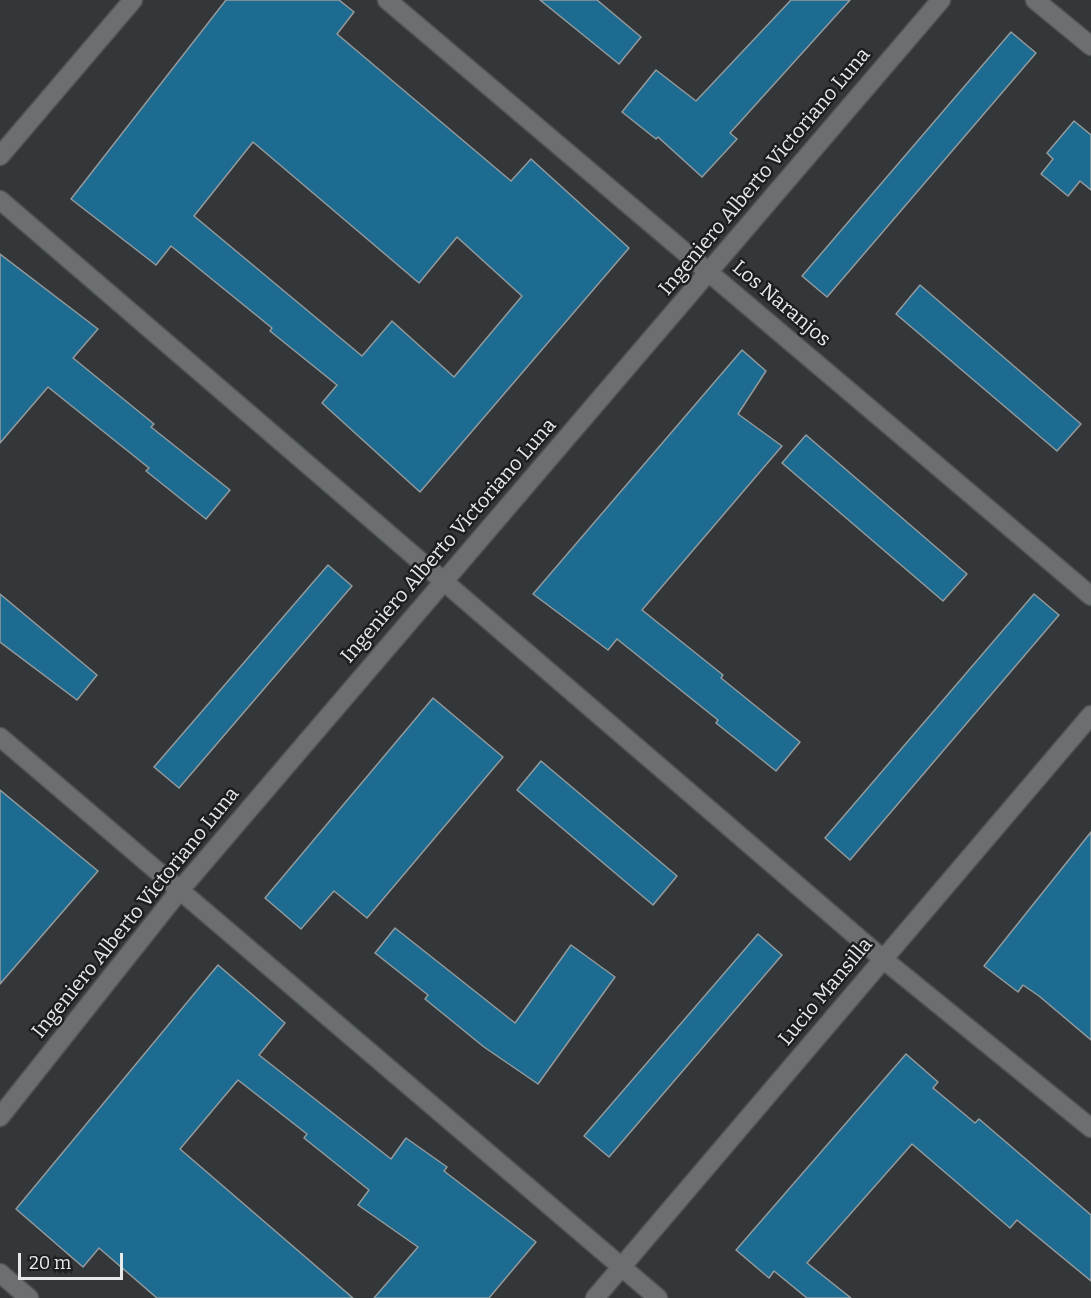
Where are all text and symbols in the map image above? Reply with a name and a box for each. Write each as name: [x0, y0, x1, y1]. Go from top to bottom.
street label: Ingeniero Alberto Victoriano Luna: [654, 43, 876, 301]
street label: Los Naranjos: [727, 256, 835, 352]
street label: Ingeniero Alberto Victoriano Luna: [336, 414, 562, 668]
street label: Ingeniero Alberto Victoriano Luna: [27, 783, 245, 1043]
street label: Lucio Mansilla: [774, 933, 878, 1051]
scale bar: [21, 1241, 126, 1279]
text: 20 m: [29, 1252, 71, 1274]

